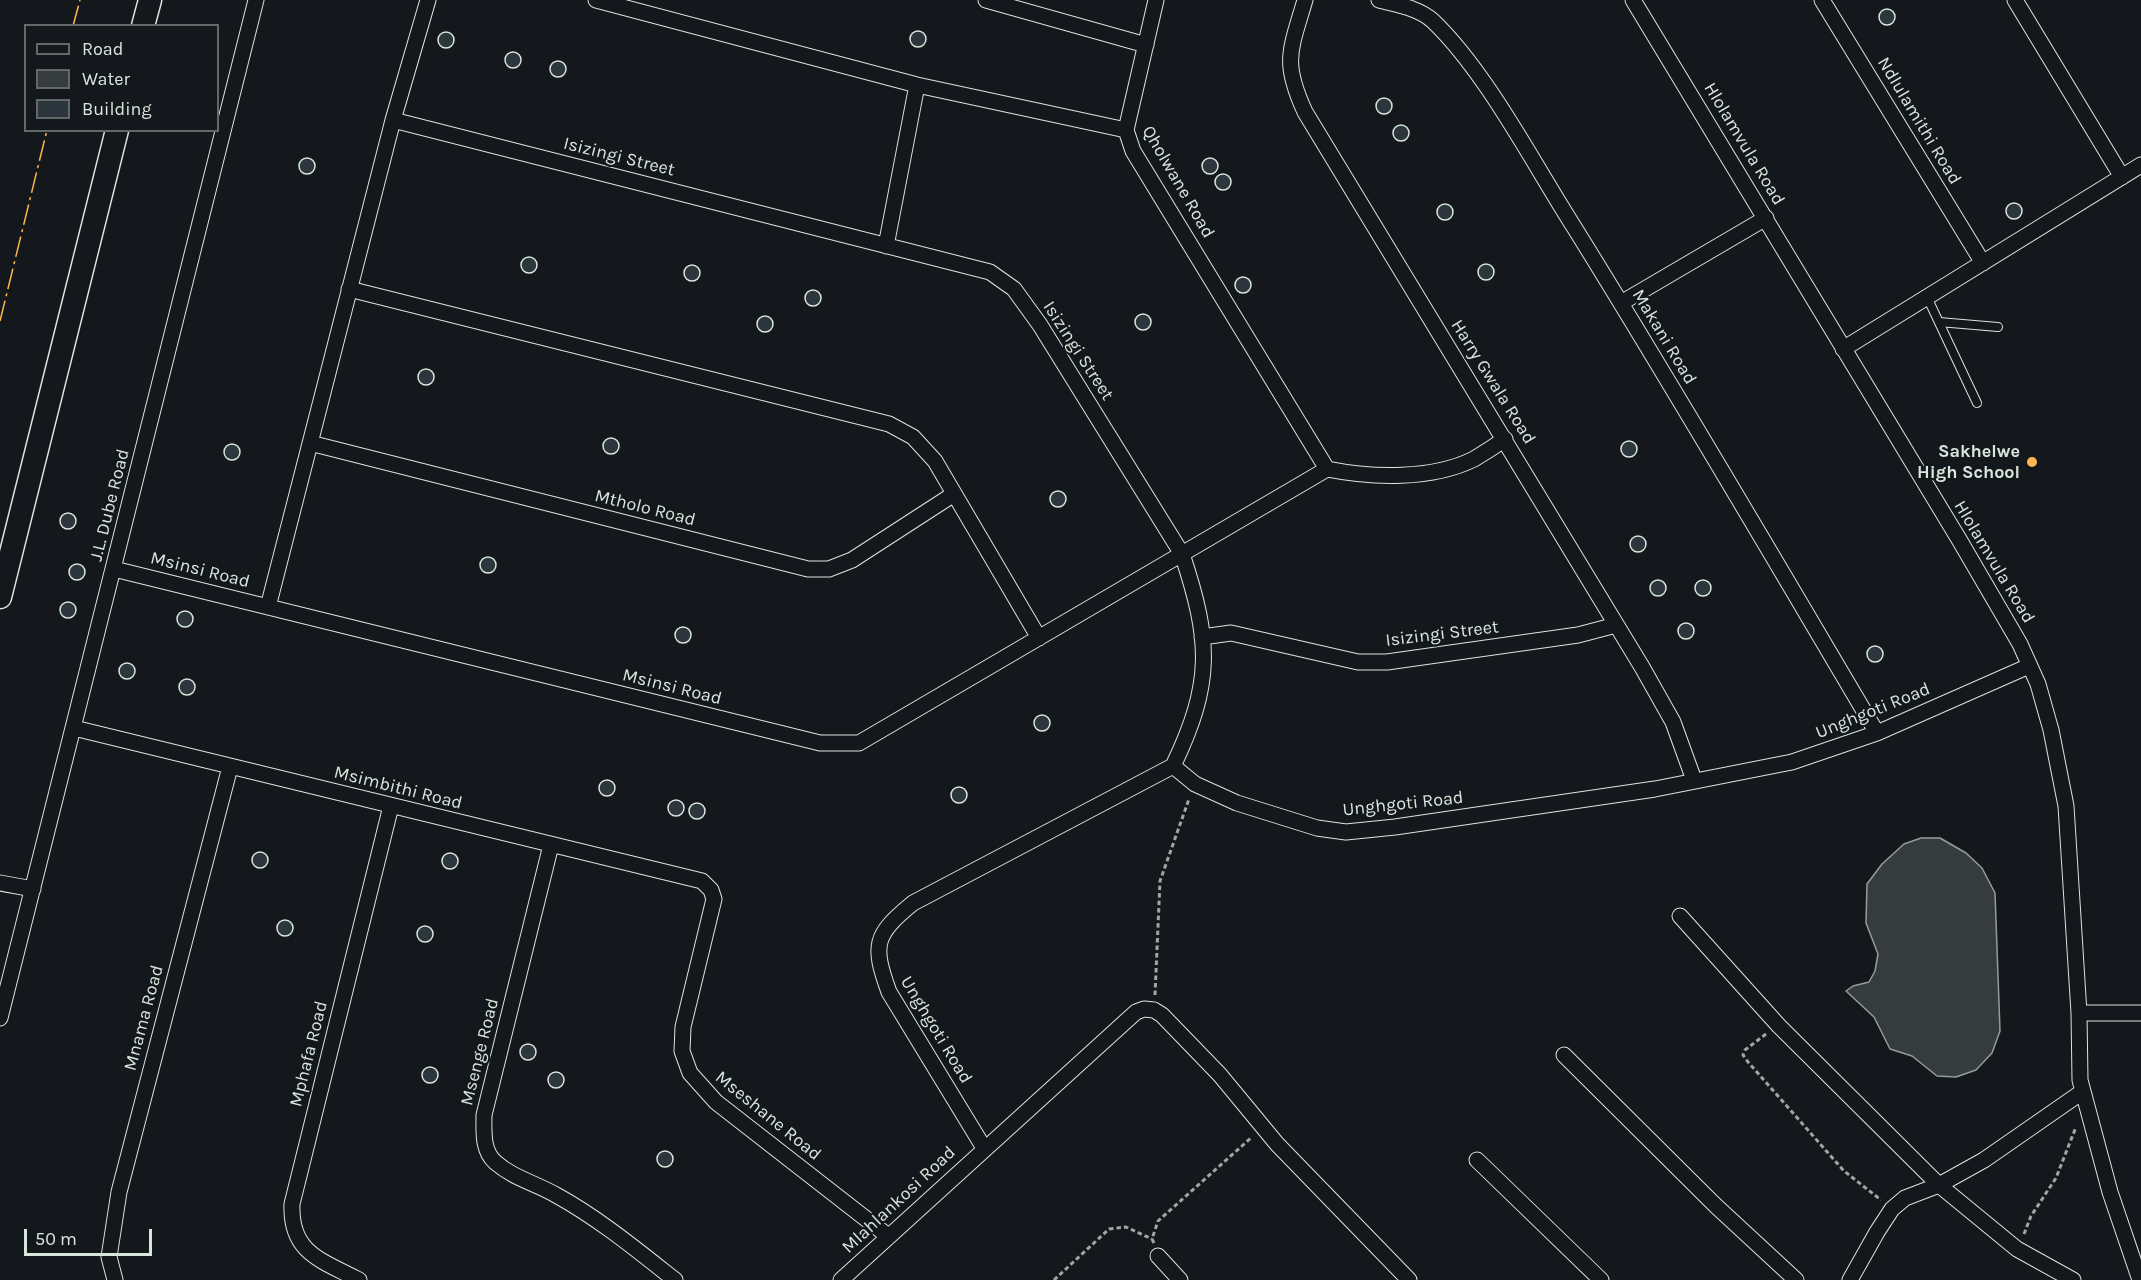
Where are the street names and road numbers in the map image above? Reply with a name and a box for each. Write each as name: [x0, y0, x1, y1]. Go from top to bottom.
street label: Ndlulamithi Road: [1872, 53, 1966, 189]
street label: Hlolamvula Road: [1699, 79, 1789, 209]
street label: Qholwane Road: [1137, 122, 1219, 242]
street label: Isizingi Street: [561, 133, 677, 181]
street label: Makani Road: [1627, 286, 1701, 388]
street label: Isizingi Street: [1038, 297, 1118, 405]
street label: Harry Gwala Road: [1446, 316, 1540, 448]
street label: J.L. Dube Road: [86, 447, 134, 563]
street label: Mtholo Road: [592, 485, 698, 531]
street label: Hlolamvula Road: [1949, 497, 2039, 627]
street label: Msinsi Road: [148, 547, 252, 593]
street label: Isizingi Street: [1384, 616, 1500, 652]
street label: Msinsi Road: [620, 664, 724, 710]
street label: Unghgoti Road: [1813, 678, 1933, 744]
street label: Msimbithi Road: [332, 762, 464, 814]
street label: Unghgoti Road: [1341, 787, 1465, 821]
street label: Mnama Road: [120, 963, 168, 1073]
street label: Unghgoti Road: [895, 972, 977, 1088]
street label: Msenge Road: [456, 996, 504, 1108]
street label: Mphafa Road: [285, 999, 333, 1109]
street label: Mseshane Road: [711, 1067, 825, 1165]
street label: Mlahlankosi Road: [838, 1142, 960, 1258]

